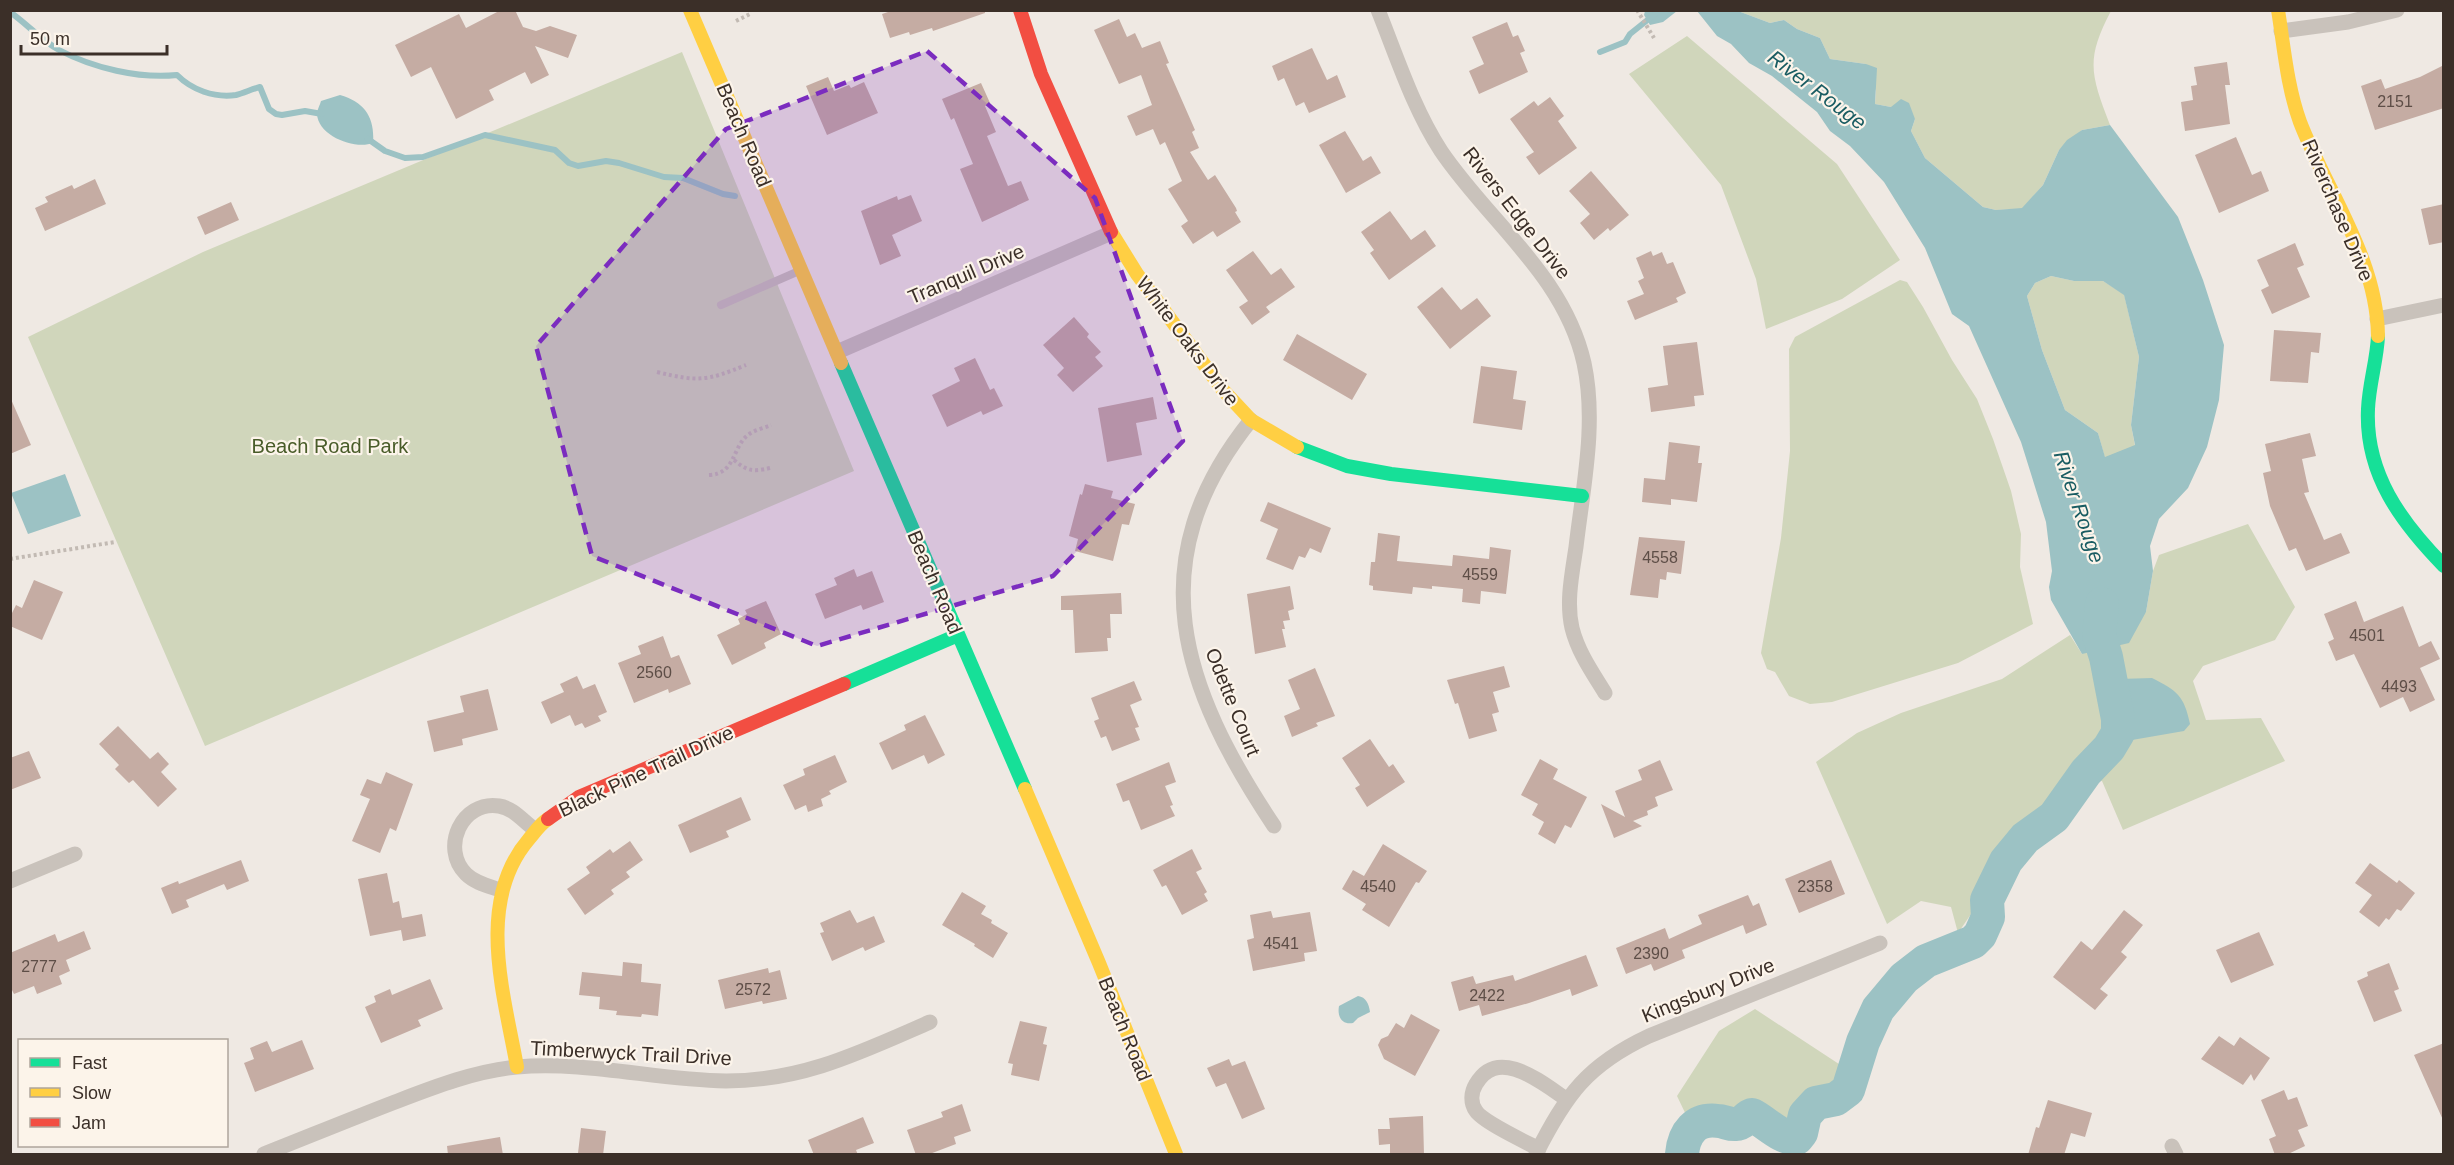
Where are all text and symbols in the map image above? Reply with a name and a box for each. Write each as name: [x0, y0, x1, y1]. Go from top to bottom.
scale bar: [21, 18, 166, 56]
text: 50 m: [30, 29, 70, 49]
water label: River Rouge: [1764, 45, 1871, 134]
street label: Beach Road: [712, 80, 776, 190]
house number: 2151: [2377, 93, 2413, 110]
street label: Riverchase Drive: [2298, 136, 2378, 284]
street label: Rivers Edge Drive: [1459, 143, 1575, 283]
street label: Tranquil Drive: [905, 240, 1027, 308]
street label: White Oaks Drive: [1132, 272, 1244, 410]
park label: Beach Road Park: [252, 435, 409, 457]
water label: River Rouge: [2050, 448, 2109, 566]
street label: Beach Road: [903, 527, 967, 637]
house number: 4558: [1642, 549, 1678, 566]
house number: 4559: [1462, 566, 1498, 583]
house number: 4501: [2349, 627, 2385, 644]
street label: Odette Court: [1201, 645, 1265, 760]
house number: 2560: [636, 664, 672, 681]
house number: 4493: [2381, 678, 2417, 695]
street label: Black Pine Trail Drive: [555, 721, 737, 821]
house number: 4540: [1360, 878, 1396, 895]
house number: 2358: [1797, 878, 1833, 895]
house number: 4541: [1263, 935, 1299, 952]
house number: 2390: [1633, 945, 1669, 962]
street label: Kingsbury Drive: [1638, 953, 1778, 1027]
house number: 2777: [21, 958, 57, 975]
street label: Beach Road: [1094, 974, 1156, 1084]
house number: 2572: [735, 981, 771, 998]
house number: 2422: [1469, 987, 1505, 1004]
street label: Timberwyck Trail Drive: [530, 1037, 732, 1069]
legend: [18, 1039, 228, 1147]
text: Fast: [72, 1053, 107, 1073]
text: Slow: [72, 1083, 112, 1103]
text: Jam: [72, 1113, 106, 1133]

